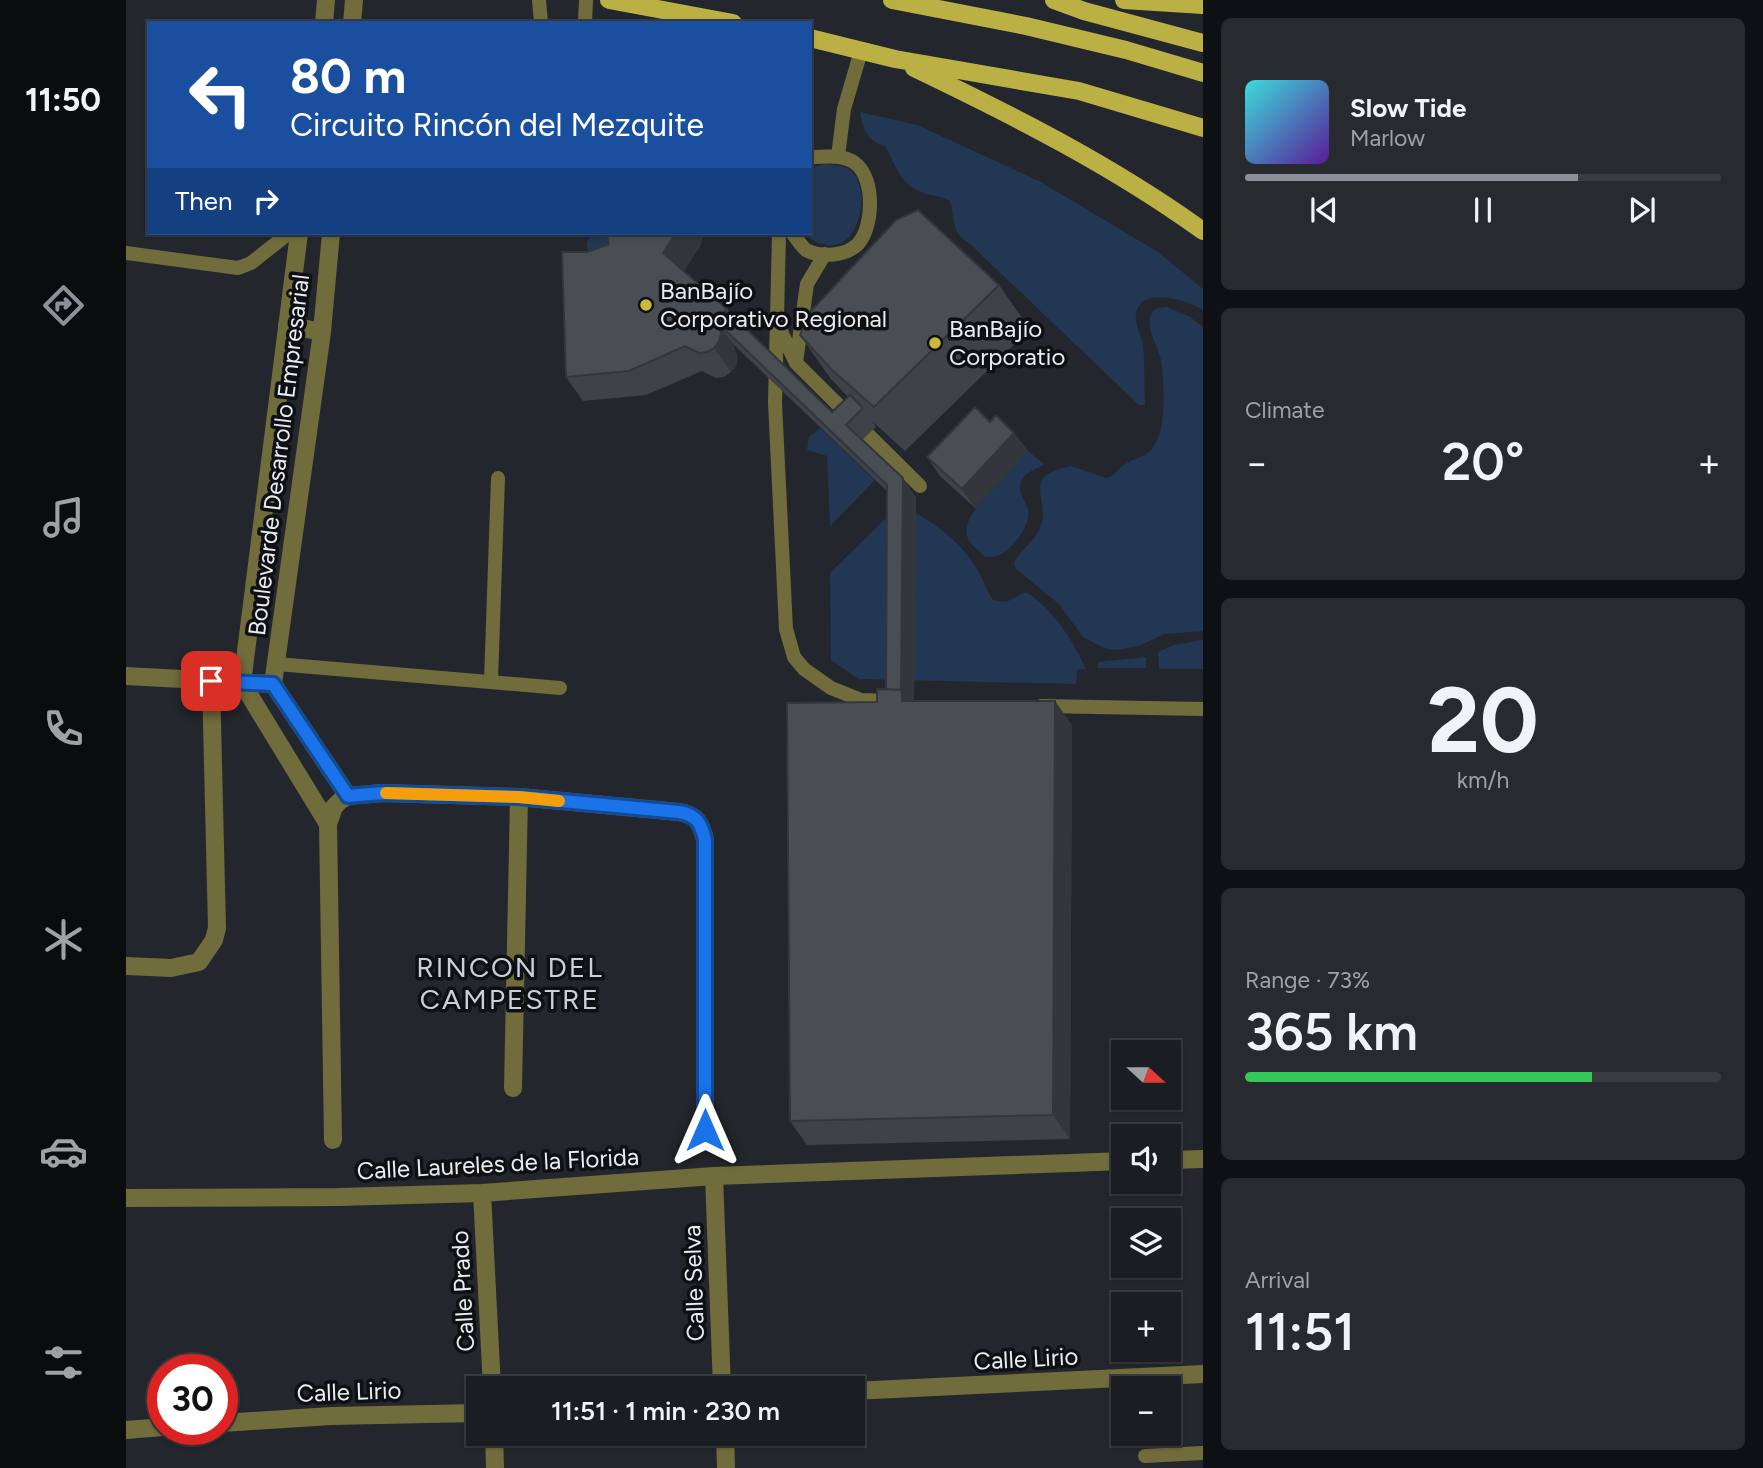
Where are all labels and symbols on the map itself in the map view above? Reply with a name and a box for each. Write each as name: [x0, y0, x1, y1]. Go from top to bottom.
street label: Boulevarde Desarrollo Empresarial: [242, 273, 315, 637]
place label: BanBajío Corporativo Regional: [660, 276, 887, 333]
marker: BanBajío Corporativo Regional: [638, 297, 654, 313]
place label: BanBajío Corporatio: [949, 314, 1065, 371]
marker: BanBajío Corporatio: [927, 335, 943, 351]
pin: [181, 651, 241, 711]
district label: RINCON DEL CAMPESTRE: [416, 950, 604, 1016]
north arrow: [1111, 1040, 1181, 1110]
position arrow: [668, 1093, 742, 1167]
street label: Calle Laureles de la Florida: [356, 1142, 640, 1185]
street label: Calle Selva: [677, 1224, 710, 1342]
street label: Calle Prado: [445, 1230, 480, 1352]
street label: Calle Lirio: [973, 1341, 1079, 1376]
speed limit sign: 30: [147, 1354, 238, 1445]
street label: Calle Lirio: [296, 1375, 402, 1408]

